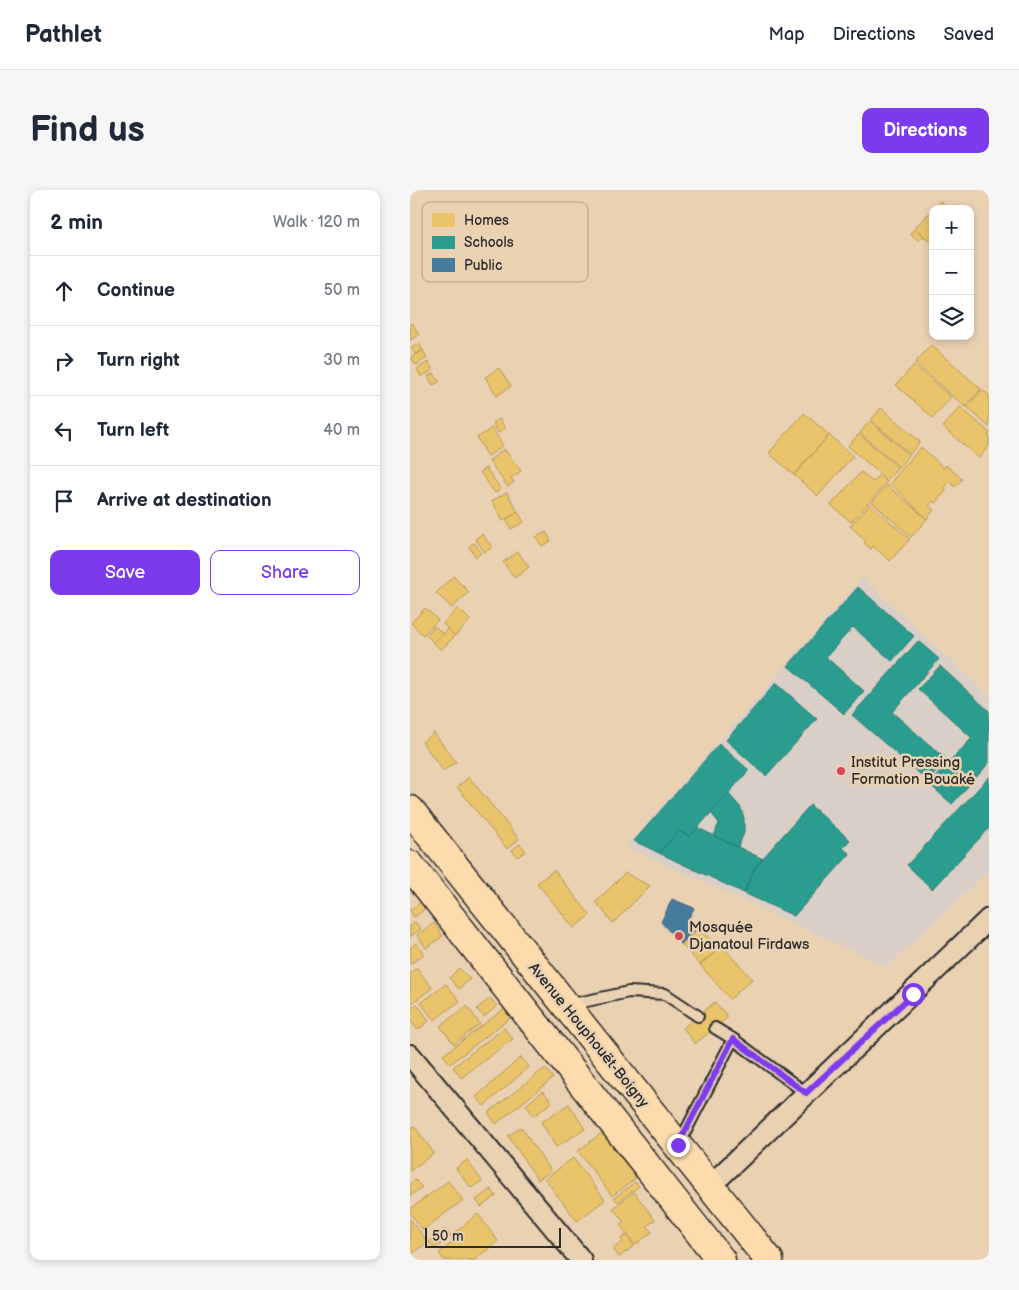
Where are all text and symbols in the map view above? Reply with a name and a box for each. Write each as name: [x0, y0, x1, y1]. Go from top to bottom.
text: Pathlet: [25, 20, 102, 49]
text: Map: [769, 24, 805, 45]
text: Directions: [833, 24, 915, 45]
text: Saved: [943, 24, 994, 45]
button: Directions: [862, 108, 989, 153]
text: Find us: [30, 109, 145, 152]
legend: [422, 202, 588, 282]
map controls: [929, 205, 974, 340]
button: +: [929, 205, 974, 250]
text: 2 min: [50, 210, 103, 235]
text: Homes: [464, 212, 509, 229]
text: Walk · 120 m: [273, 213, 360, 232]
text: Schools: [464, 234, 514, 251]
button: −: [929, 250, 974, 295]
text: Public: [464, 257, 502, 274]
icon: ahead: [50, 277, 78, 305]
text: Continue: [97, 279, 175, 302]
text: 50 m: [324, 281, 360, 300]
button: layers: [929, 295, 974, 340]
icon: right: [50, 347, 78, 375]
text: Turn right: [97, 349, 180, 372]
text: 30 m: [323, 351, 360, 370]
icon: left: [50, 417, 78, 445]
text: Turn left: [97, 419, 169, 442]
text: 40 m: [323, 421, 360, 440]
icon: arrive: [50, 487, 78, 515]
text: Arrive at destination: [97, 489, 272, 512]
button: Save: [50, 550, 200, 595]
button: Share: [210, 550, 360, 595]
place label: Institut Pressing Formation Bouaké: [851, 753, 975, 789]
marker: Institut Pressing Formation Bouaké: [835, 765, 847, 777]
place label: Mosquée Djanatoul Firdaws: [689, 918, 810, 954]
marker: Mosquée Djanatoul Firdaws: [673, 930, 685, 942]
street label: Avenue Houphouët-Boigny: [524, 959, 653, 1112]
route start: [902, 983, 925, 1006]
route end: [667, 1134, 690, 1157]
scale bar: [425, 1225, 561, 1248]
text: 50 m: [432, 1228, 464, 1245]

